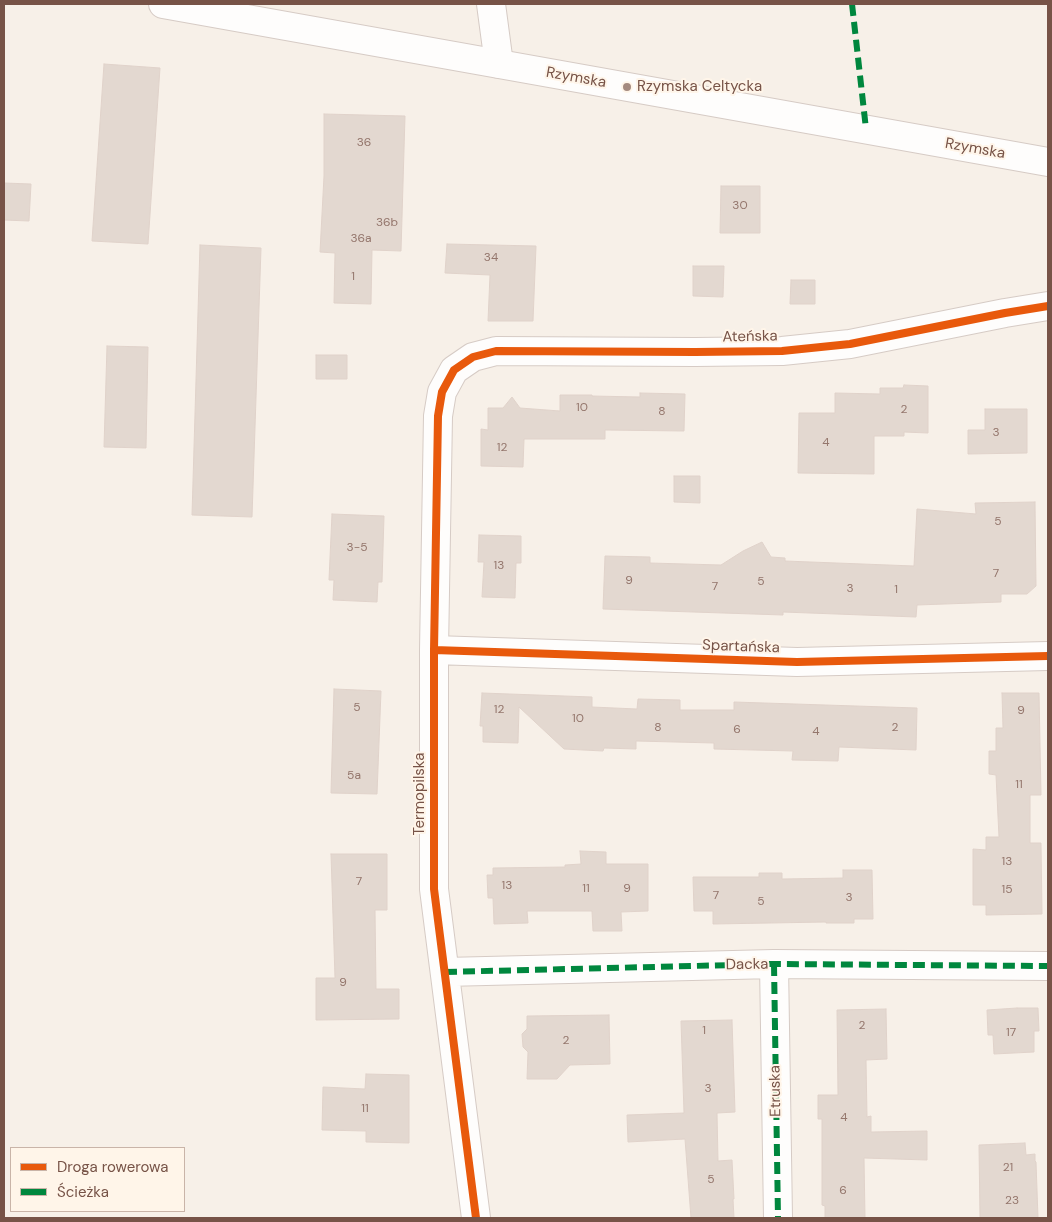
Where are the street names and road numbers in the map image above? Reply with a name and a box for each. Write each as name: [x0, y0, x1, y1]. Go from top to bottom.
street label: Rzymska: [545, 64, 607, 92]
street label: Rzymska: [944, 135, 1006, 163]
street label: Ateńska: [722, 328, 778, 346]
street label: Spartańska: [702, 637, 780, 657]
street label: Termopilska: [411, 753, 429, 835]
street label: Dacka: [725, 956, 769, 974]
street label: Etruska: [767, 1065, 785, 1117]

